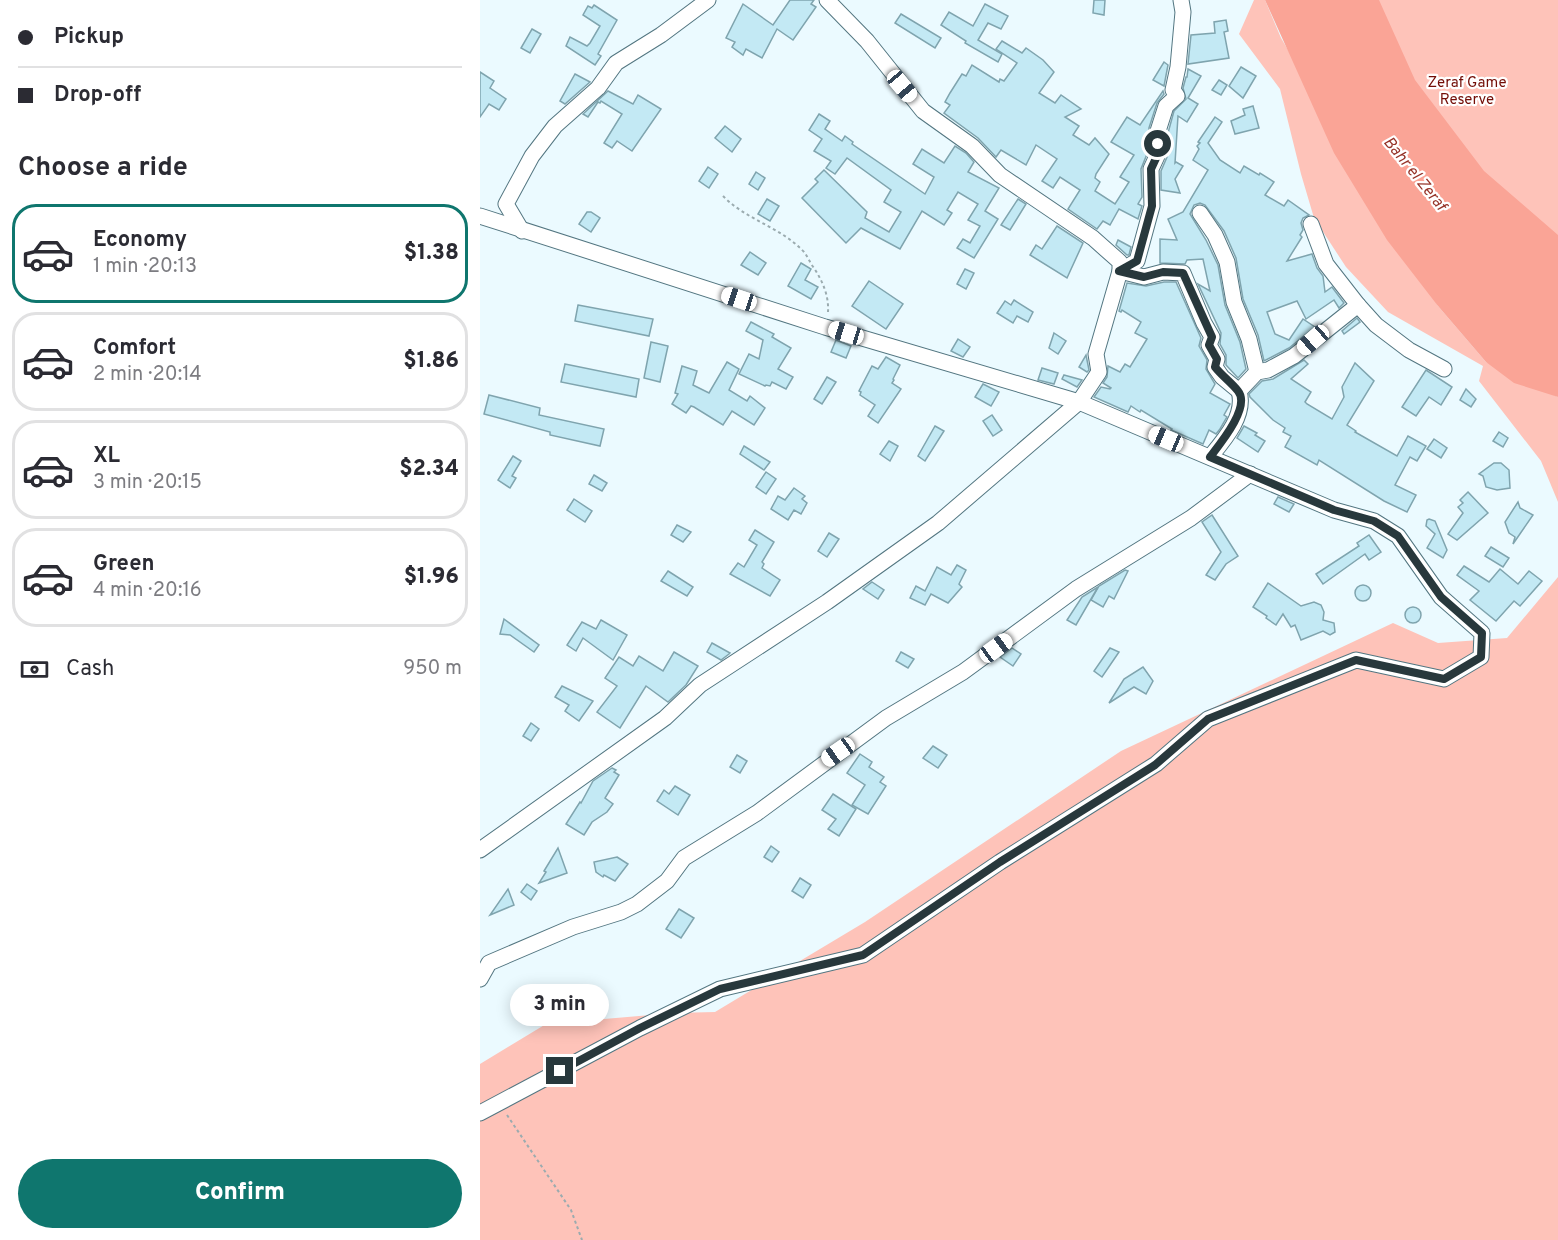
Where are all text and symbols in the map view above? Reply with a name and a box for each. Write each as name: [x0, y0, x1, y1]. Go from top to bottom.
text: Pickup: [54, 24, 124, 51]
car: [884, 66, 920, 106]
park label: Zeraf Game Reserve: [1427, 74, 1507, 110]
text: Drop-off: [54, 82, 141, 109]
route start: [1144, 130, 1171, 157]
water label: Bahr el Zeraf: [1378, 133, 1452, 217]
text: Choose a ride: [18, 151, 188, 185]
icon: car: [21, 227, 75, 281]
text: Economy: [93, 227, 187, 254]
text: $1.38: [404, 240, 459, 267]
text: 1 min · 20:13: [93, 254, 197, 280]
car: [719, 285, 759, 313]
car: [826, 319, 866, 347]
car: [1294, 321, 1332, 359]
icon: car: [21, 335, 75, 389]
text: Comfort: [93, 335, 176, 362]
text: $1.86: [403, 348, 459, 375]
text: 2 min · 20:14: [93, 362, 202, 388]
car: [1146, 424, 1186, 454]
icon: car: [21, 443, 75, 497]
text: XL: [93, 443, 120, 470]
text: $2.34: [399, 456, 459, 483]
text: 3 min · 20:15: [93, 470, 202, 496]
icon: car: [21, 551, 75, 605]
text: Green: [93, 551, 155, 578]
text: $1.96: [404, 564, 459, 591]
text: 4 min · 20:16: [93, 578, 202, 604]
car: [976, 630, 1016, 666]
icon: cash: [18, 653, 51, 686]
text: Cash: [66, 656, 115, 683]
text: 950 m: [403, 656, 462, 682]
car: [818, 734, 858, 770]
callout: 3 min: [511, 984, 610, 1026]
text: 3 min: [533, 992, 586, 1018]
route end: [546, 1057, 573, 1084]
button: Confirm: [18, 1159, 462, 1228]

